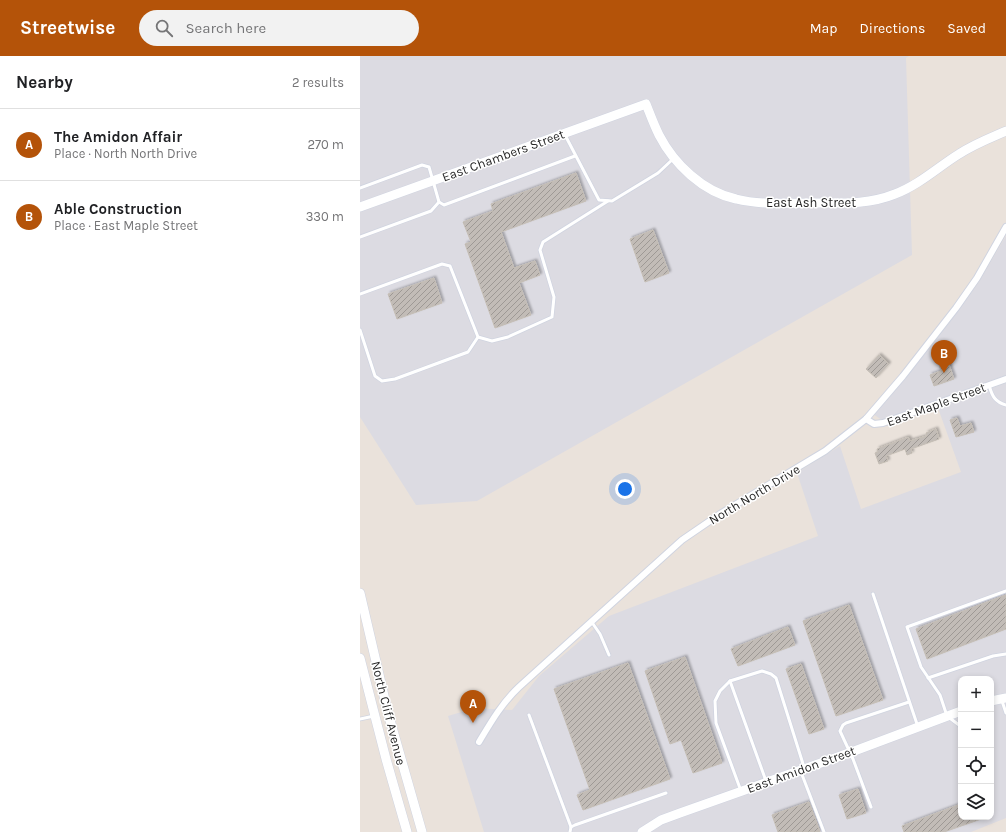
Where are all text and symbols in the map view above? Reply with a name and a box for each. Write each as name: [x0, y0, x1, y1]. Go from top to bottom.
search box: [139, 10, 419, 46]
text: Streetwise: [20, 17, 115, 39]
icon: search: [153, 17, 175, 39]
text: Search here: [185, 19, 266, 37]
text: Map: [810, 20, 838, 37]
text: Directions: [860, 20, 925, 37]
text: Saved: [947, 20, 986, 37]
text: Nearby: [16, 72, 73, 92]
text: 2 results: [292, 75, 344, 90]
street label: East Chambers Street: [440, 126, 566, 185]
text: The Amidon Affair: [54, 128, 182, 146]
text: A: [25, 137, 33, 152]
text: 270 m: [307, 137, 344, 152]
text: Place · North North Drive: [54, 146, 197, 161]
street label: East Ash Street: [766, 195, 856, 210]
text: Able Construction: [54, 200, 182, 218]
text: B: [25, 209, 33, 224]
text: 330 m: [306, 209, 344, 224]
text: Place · East Maple Street: [54, 218, 198, 233]
pin: B: [931, 340, 957, 373]
street label: East Maple Street: [885, 380, 988, 429]
street label: North North Drive: [706, 461, 803, 527]
your location: [615, 479, 635, 499]
street label: North Cliff Avenue: [368, 660, 409, 767]
map controls: [958, 676, 994, 820]
button: +: [958, 676, 994, 712]
pin: A: [460, 690, 486, 723]
button: −: [958, 712, 994, 748]
street label: East Amidon Street: [745, 743, 857, 796]
button: locate: [958, 748, 994, 784]
button: layers: [958, 784, 994, 820]

